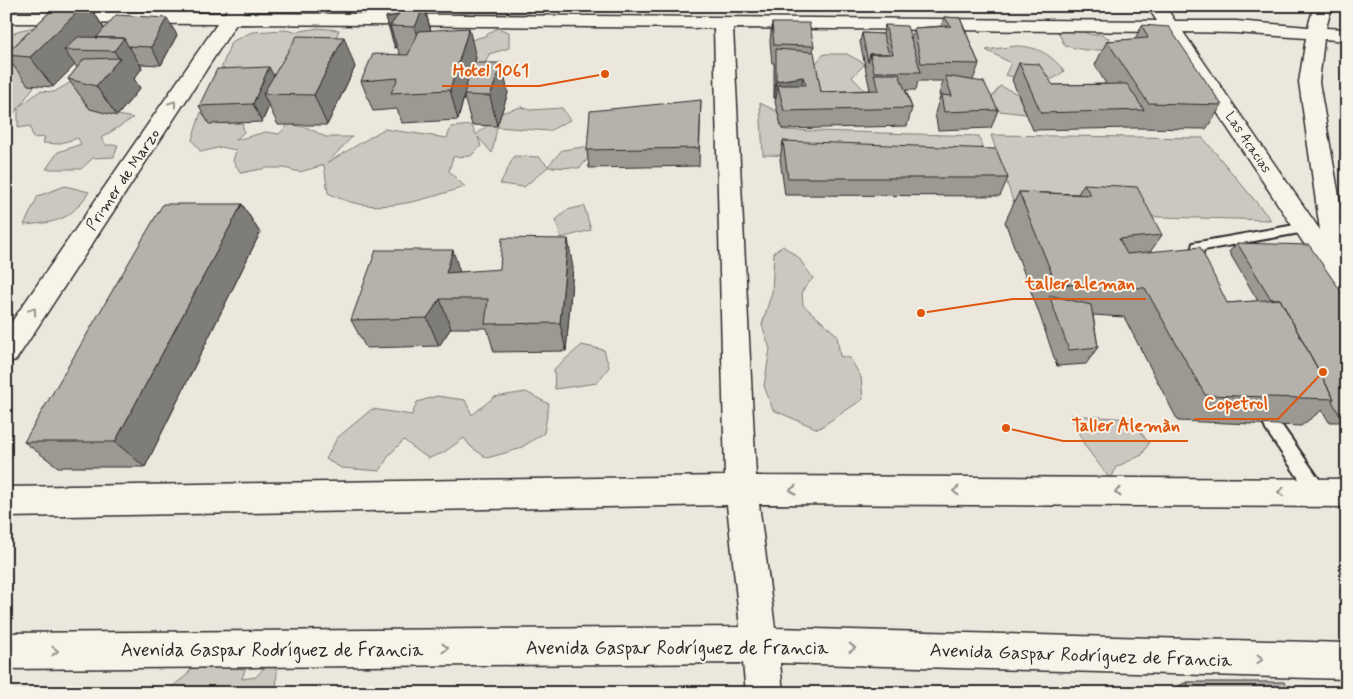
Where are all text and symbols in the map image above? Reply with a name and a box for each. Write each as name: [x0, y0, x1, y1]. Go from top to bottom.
callout: Hotel 1061: [442, 53, 539, 86]
text: Hotel 1061: [453, 59, 529, 83]
one-way arrow: [167, 100, 176, 109]
street label: Las Acacias: [1221, 108, 1275, 177]
street label: Primer de Marzo: [81, 125, 165, 235]
callout: taller aleman: [1013, 266, 1146, 299]
text: taller aleman: [1024, 272, 1135, 296]
one-way arrow: [27, 308, 37, 317]
callout: Copetrol: [1194, 386, 1278, 419]
text: Copetrol: [1204, 392, 1268, 416]
callout: Taller Alemàn: [1063, 408, 1188, 441]
text: Taller Alemàn: [1072, 414, 1180, 438]
one-way arrow: [789, 485, 796, 495]
one-way arrow: [951, 486, 959, 496]
one-way arrow: [1114, 487, 1122, 497]
one-way arrow: [1276, 487, 1284, 497]
street label: Avenida Gaspar Rodríguez de Francia: [526, 636, 829, 662]
street label: Avenida Gaspar Rodríguez de Francia: [121, 638, 424, 664]
street label: Avenida Gaspar Rodríguez de Francia: [929, 638, 1233, 674]
one-way arrow: [849, 642, 857, 653]
one-way arrow: [442, 643, 449, 653]
one-way arrow: [52, 646, 59, 656]
one-way arrow: [1256, 654, 1264, 664]

